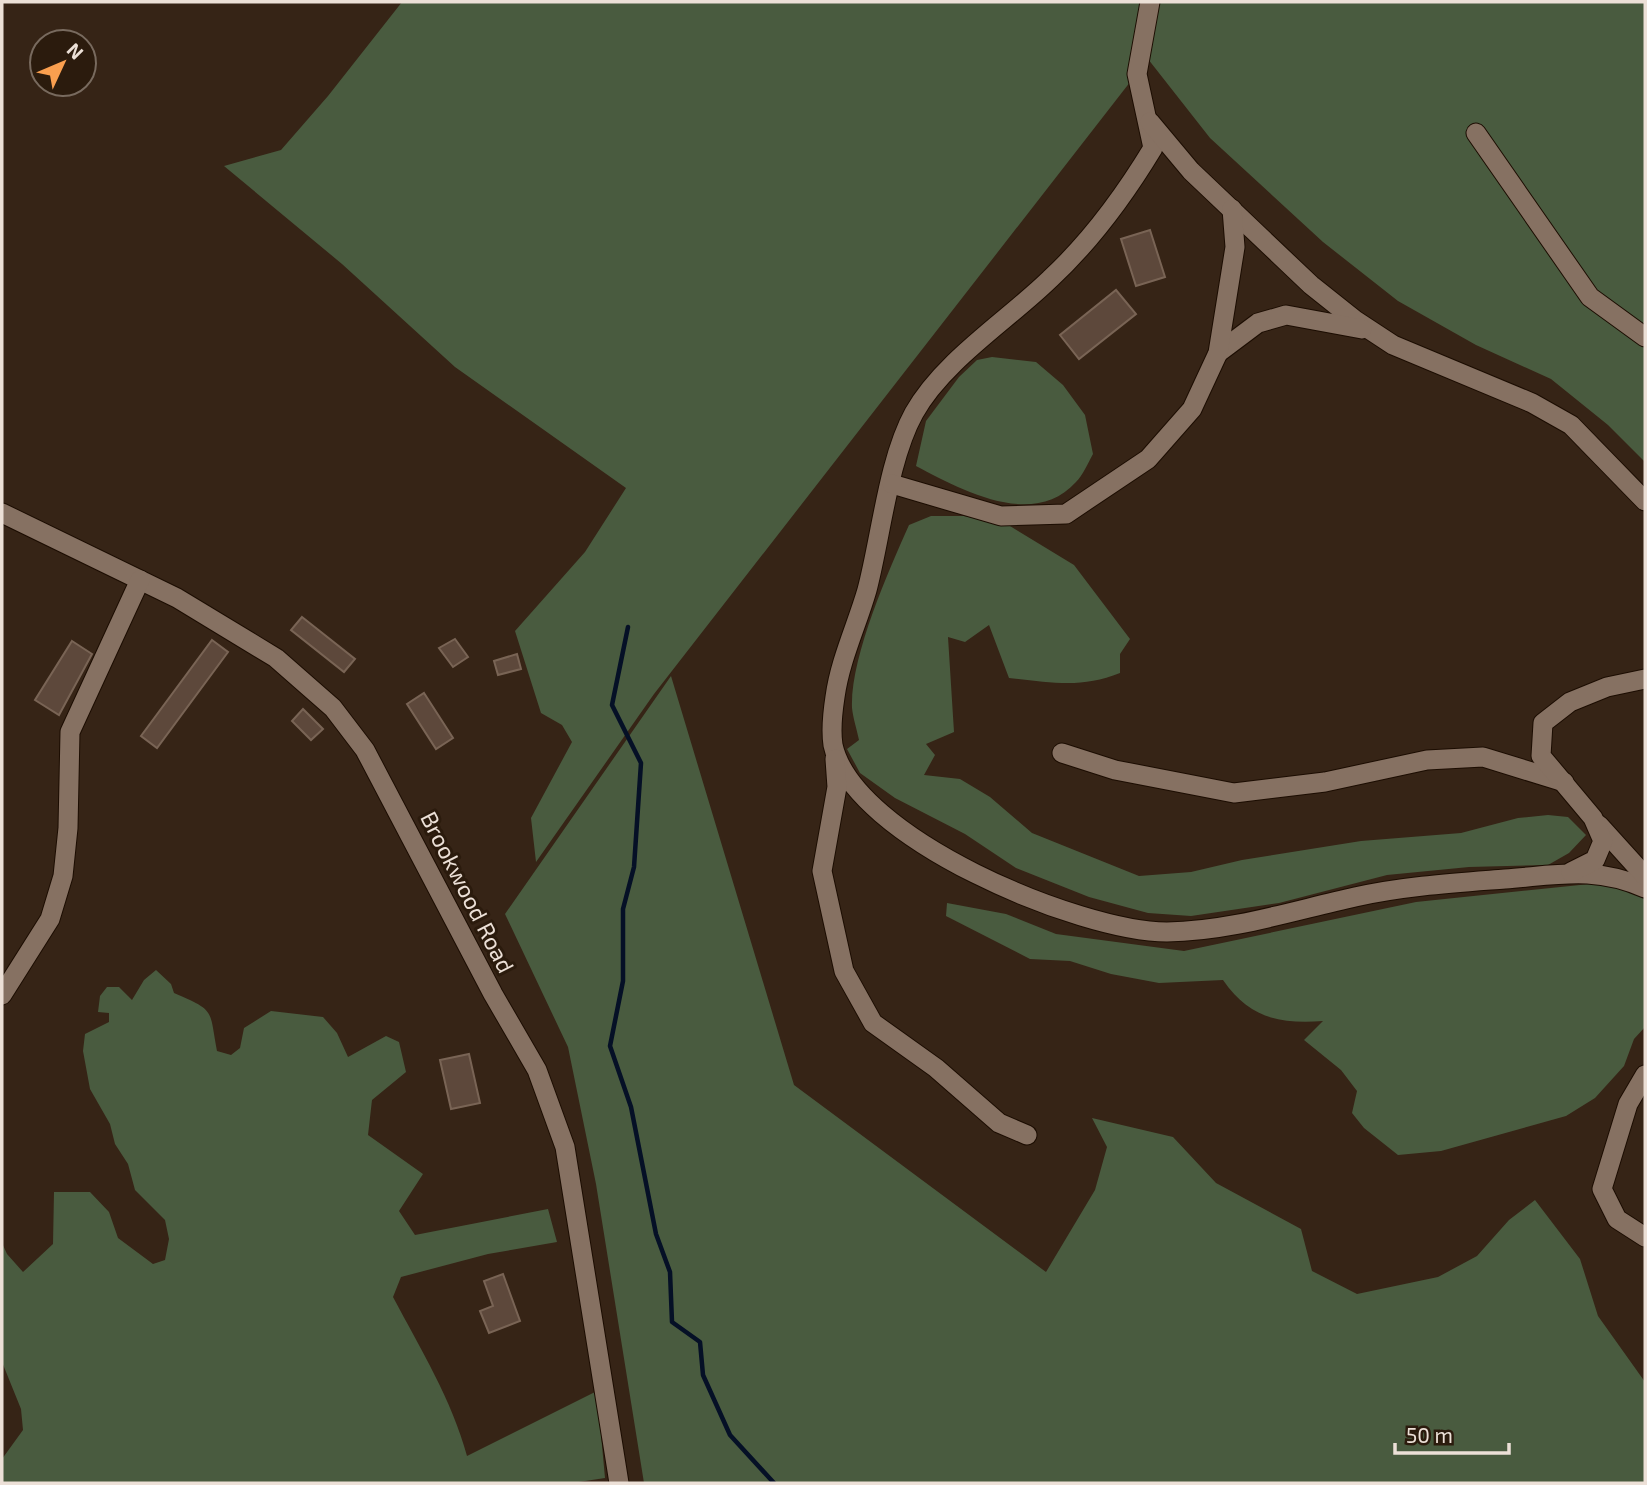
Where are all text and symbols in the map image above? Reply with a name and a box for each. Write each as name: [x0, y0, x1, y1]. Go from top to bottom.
north arrow: [28, 28, 98, 98]
text: N: [63, 38, 89, 64]
street label: Brookwood Road: [415, 807, 521, 977]
scale bar: [1395, 1412, 1509, 1456]
text: 50 m: [1406, 1422, 1453, 1447]

